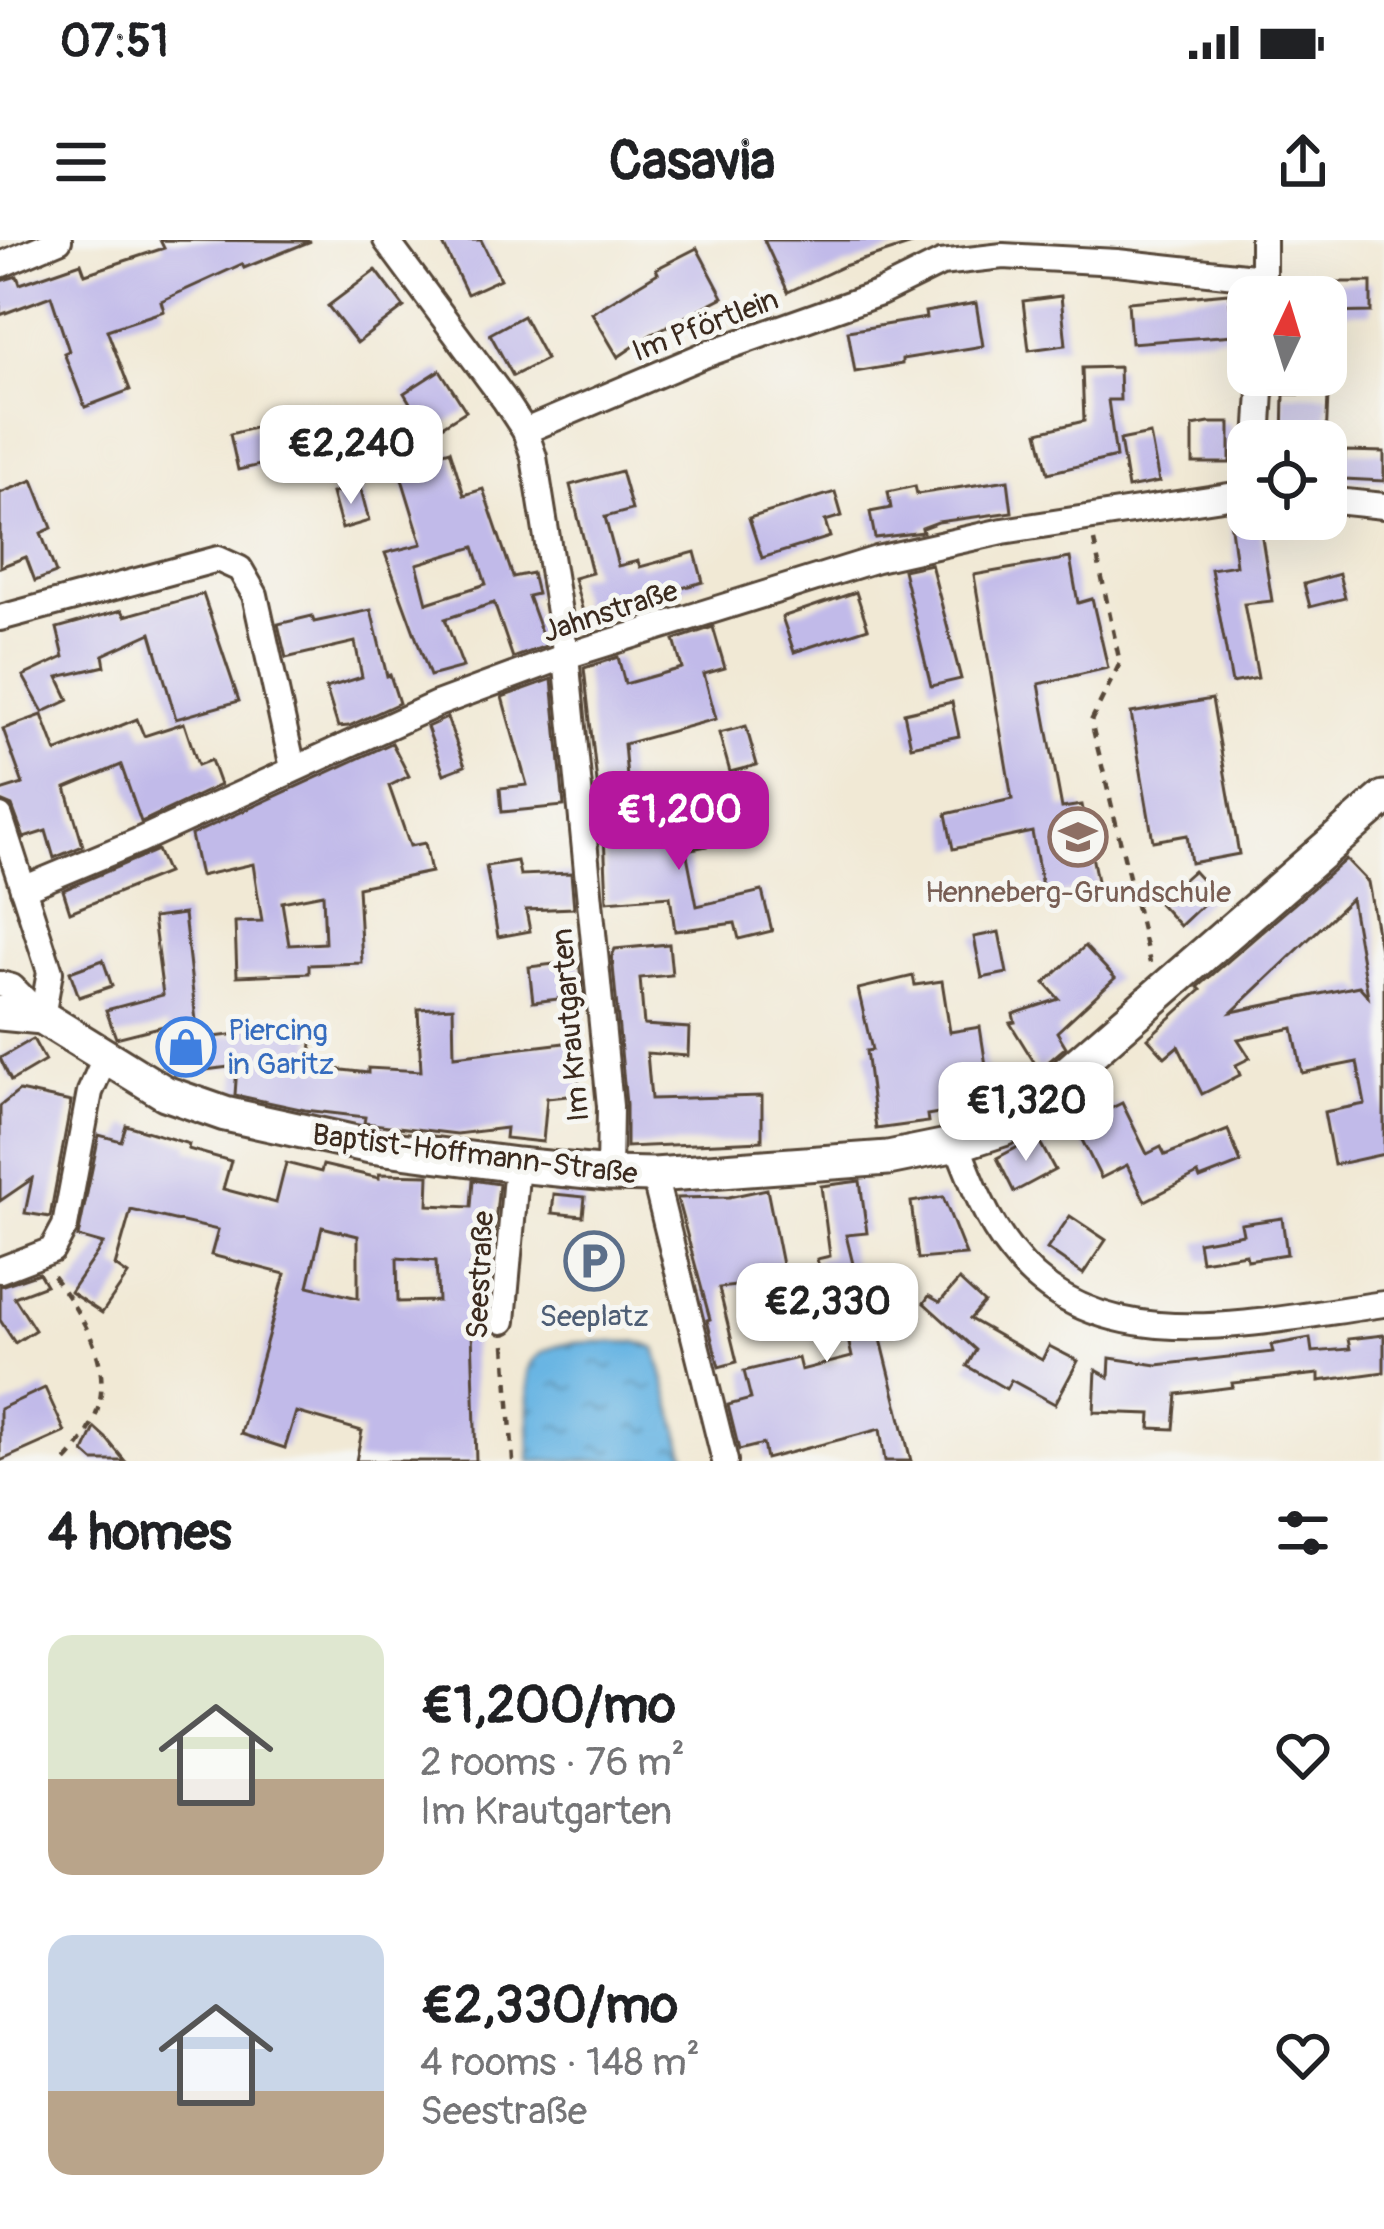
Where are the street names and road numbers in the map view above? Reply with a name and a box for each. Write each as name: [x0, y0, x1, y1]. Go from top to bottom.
street label: Im Pförtlein: [627, 281, 783, 370]
street label: Jahnstraße: [538, 572, 683, 651]
street label: Im Krautgarten: [544, 927, 597, 1123]
street label: Baptist-Hoffmann-Straße: [310, 1116, 640, 1193]
street label: Seestraße: [459, 1210, 502, 1340]

